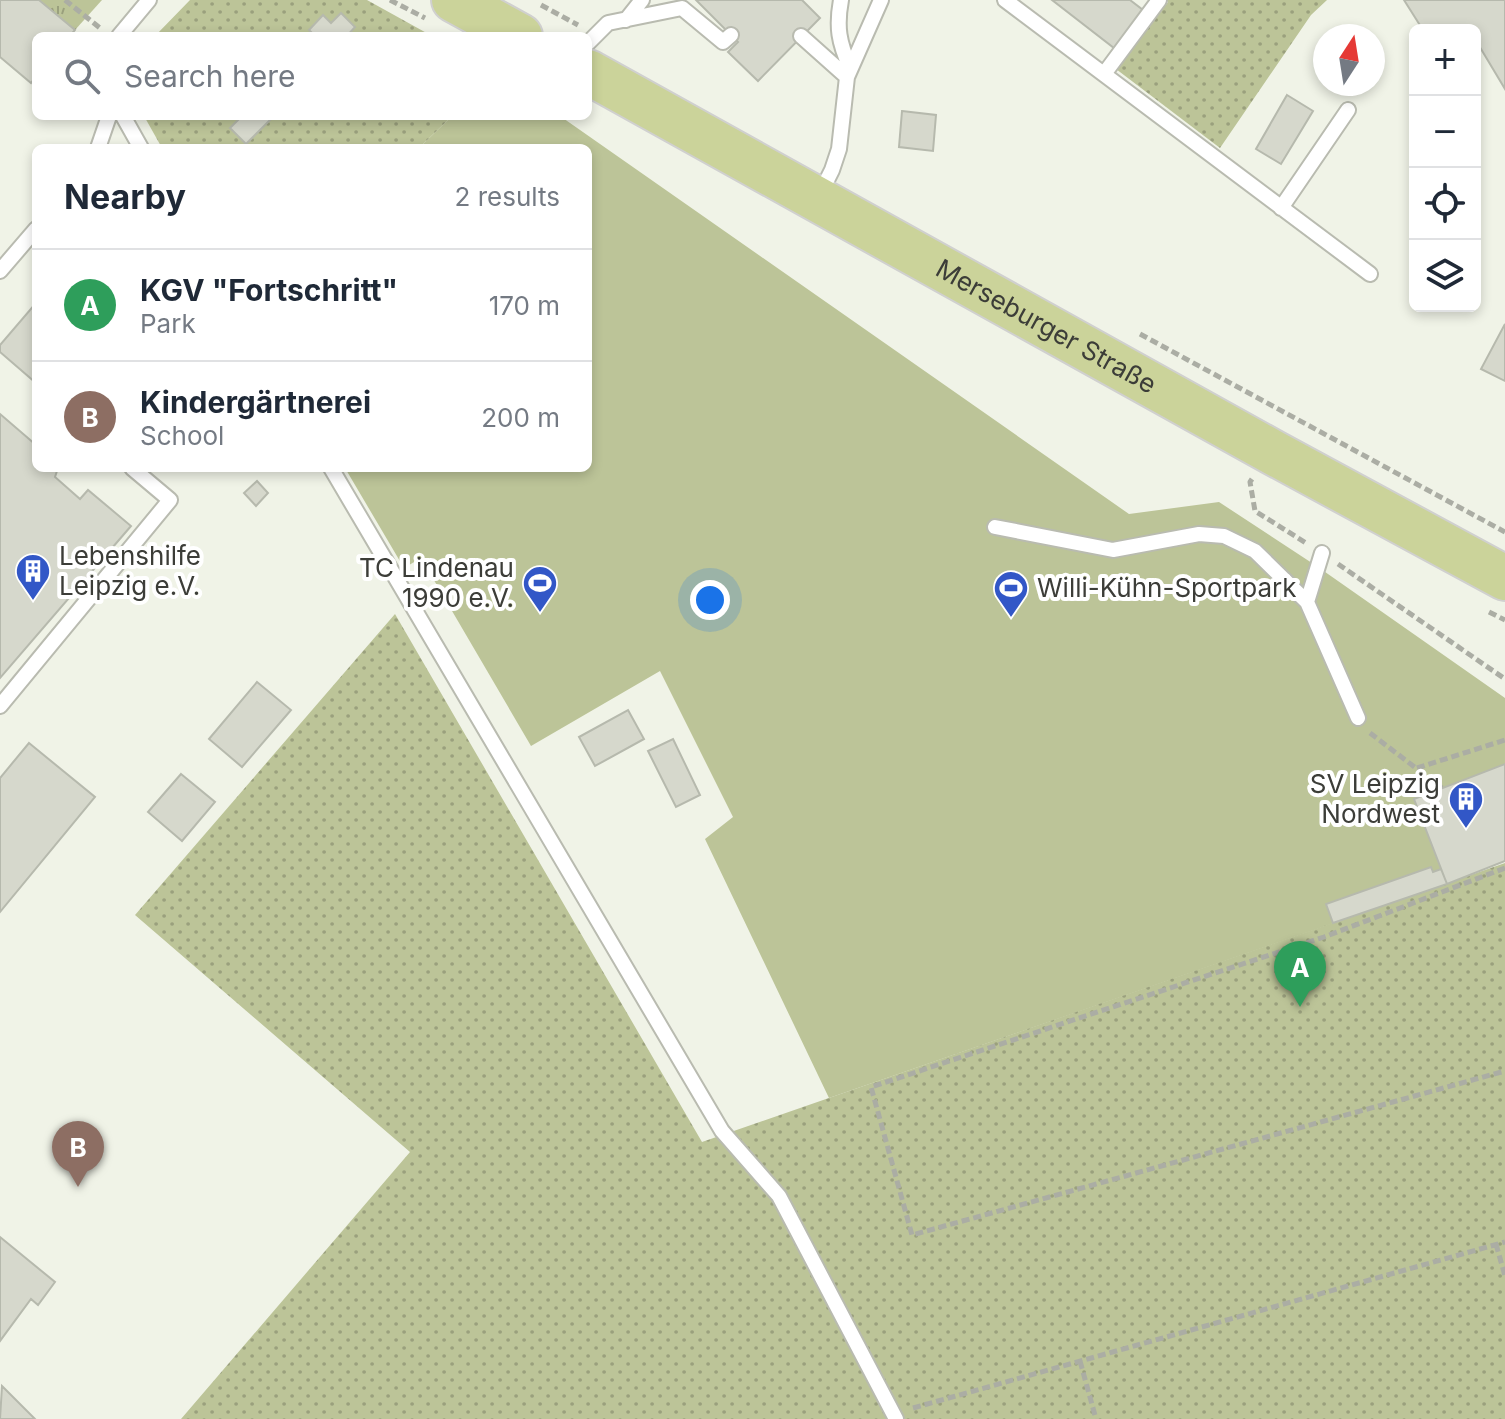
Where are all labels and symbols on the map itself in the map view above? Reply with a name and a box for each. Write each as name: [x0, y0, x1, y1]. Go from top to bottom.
north arrow: [1313, 24, 1385, 96]
street label: Merseburger Straße: [931, 252, 1162, 400]
place label: Lebenshilfe Leipzig e.V.: [59, 540, 201, 601]
building icon: Lebenshilfe Leipzig e.V.: [14, 552, 52, 602]
place label: TC Lindenau 1990 e.V.: [359, 552, 514, 613]
sports icon: TC Lindenau 1990 e.V.: [521, 564, 559, 614]
sports icon: Willi-Kühn-Sportpark: [992, 569, 1030, 619]
place label: Willi-Kühn-Sportpark: [1037, 572, 1297, 603]
your location: [690, 580, 730, 620]
place label: SV Leipzig Nordwest: [1310, 768, 1440, 829]
building icon: SV Leipzig Nordwest: [1447, 780, 1485, 830]
pin: A: [1274, 941, 1326, 1007]
pin: B: [52, 1121, 104, 1187]

